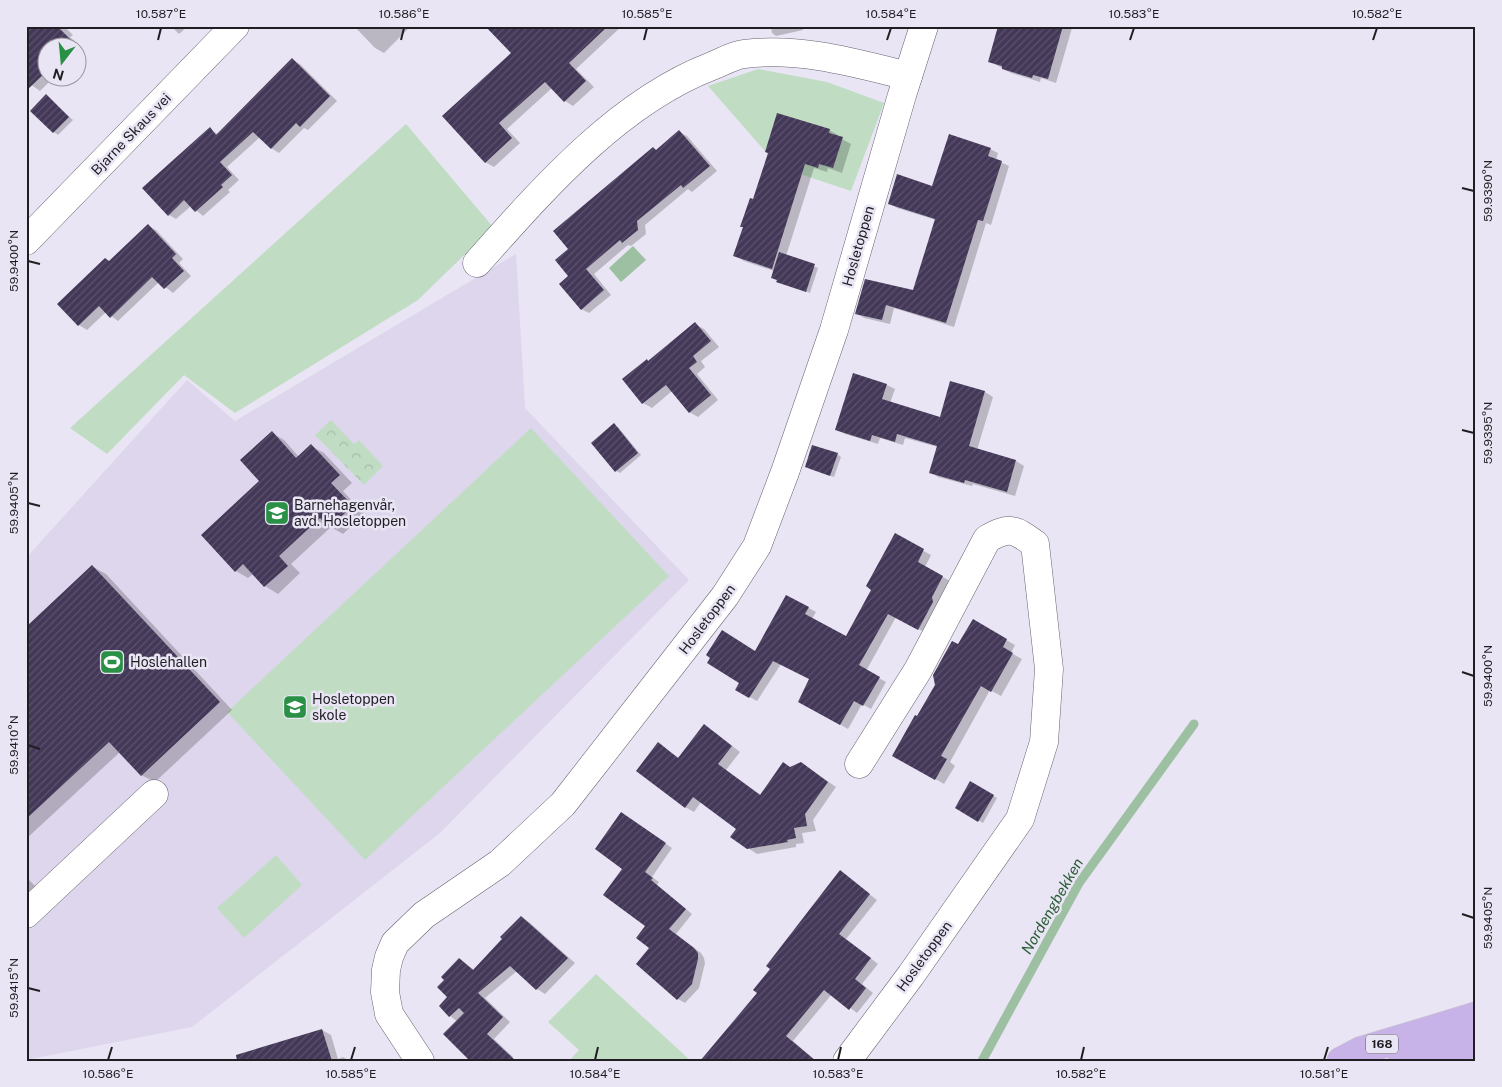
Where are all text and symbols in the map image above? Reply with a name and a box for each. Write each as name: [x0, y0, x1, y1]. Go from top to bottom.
text: 10.587°E: [136, 7, 186, 21]
text: 10.586°E: [379, 7, 429, 21]
text: 10.585°E: [621, 7, 673, 21]
text: 10.584°E: [866, 7, 916, 21]
text: 10.583°E: [1109, 7, 1159, 21]
text: 10.582°E: [1352, 7, 1402, 21]
north arrow: [38, 38, 88, 88]
text: N: [51, 65, 66, 84]
street label: Bjarne Skaus vei: [88, 90, 174, 178]
text: 59.9390°N: [1481, 160, 1495, 222]
street label: Hosletoppen: [839, 204, 877, 288]
text: 59.9400°N: [7, 230, 21, 292]
text: 59.9395°N: [1481, 402, 1495, 464]
text: 59.9405°N: [7, 472, 21, 534]
place label: Barnehagenvår, avd. Hosletoppen: [294, 497, 406, 529]
school or university icon: Barnehagenvår, avd. Hosletoppen: [264, 500, 290, 526]
street label: Hosletoppen: [676, 581, 738, 657]
text: 59.9400°N: [1481, 645, 1495, 707]
sports icon: Hoslehallen: [99, 649, 125, 675]
place label: Hoslehallen: [130, 654, 207, 670]
place label: Hosletoppen skole: [312, 691, 395, 723]
school or university icon: Hosletoppen skole: [282, 694, 308, 720]
text: 59.9410°N: [7, 715, 21, 775]
water label: Nordengbekken: [1018, 855, 1086, 957]
text: 59.9405°N: [1481, 887, 1495, 949]
street label: Hosletoppen: [893, 918, 955, 994]
text: 59.9415°N: [7, 958, 21, 1018]
road number: 168: [1366, 1034, 1398, 1054]
text: 10.586°E: [83, 1067, 133, 1081]
text: 10.585°E: [325, 1067, 377, 1081]
text: 10.584°E: [570, 1067, 620, 1081]
text: 10.583°E: [813, 1067, 863, 1081]
text: 10.582°E: [1056, 1067, 1106, 1081]
text: 10.581°E: [1300, 1067, 1348, 1081]

